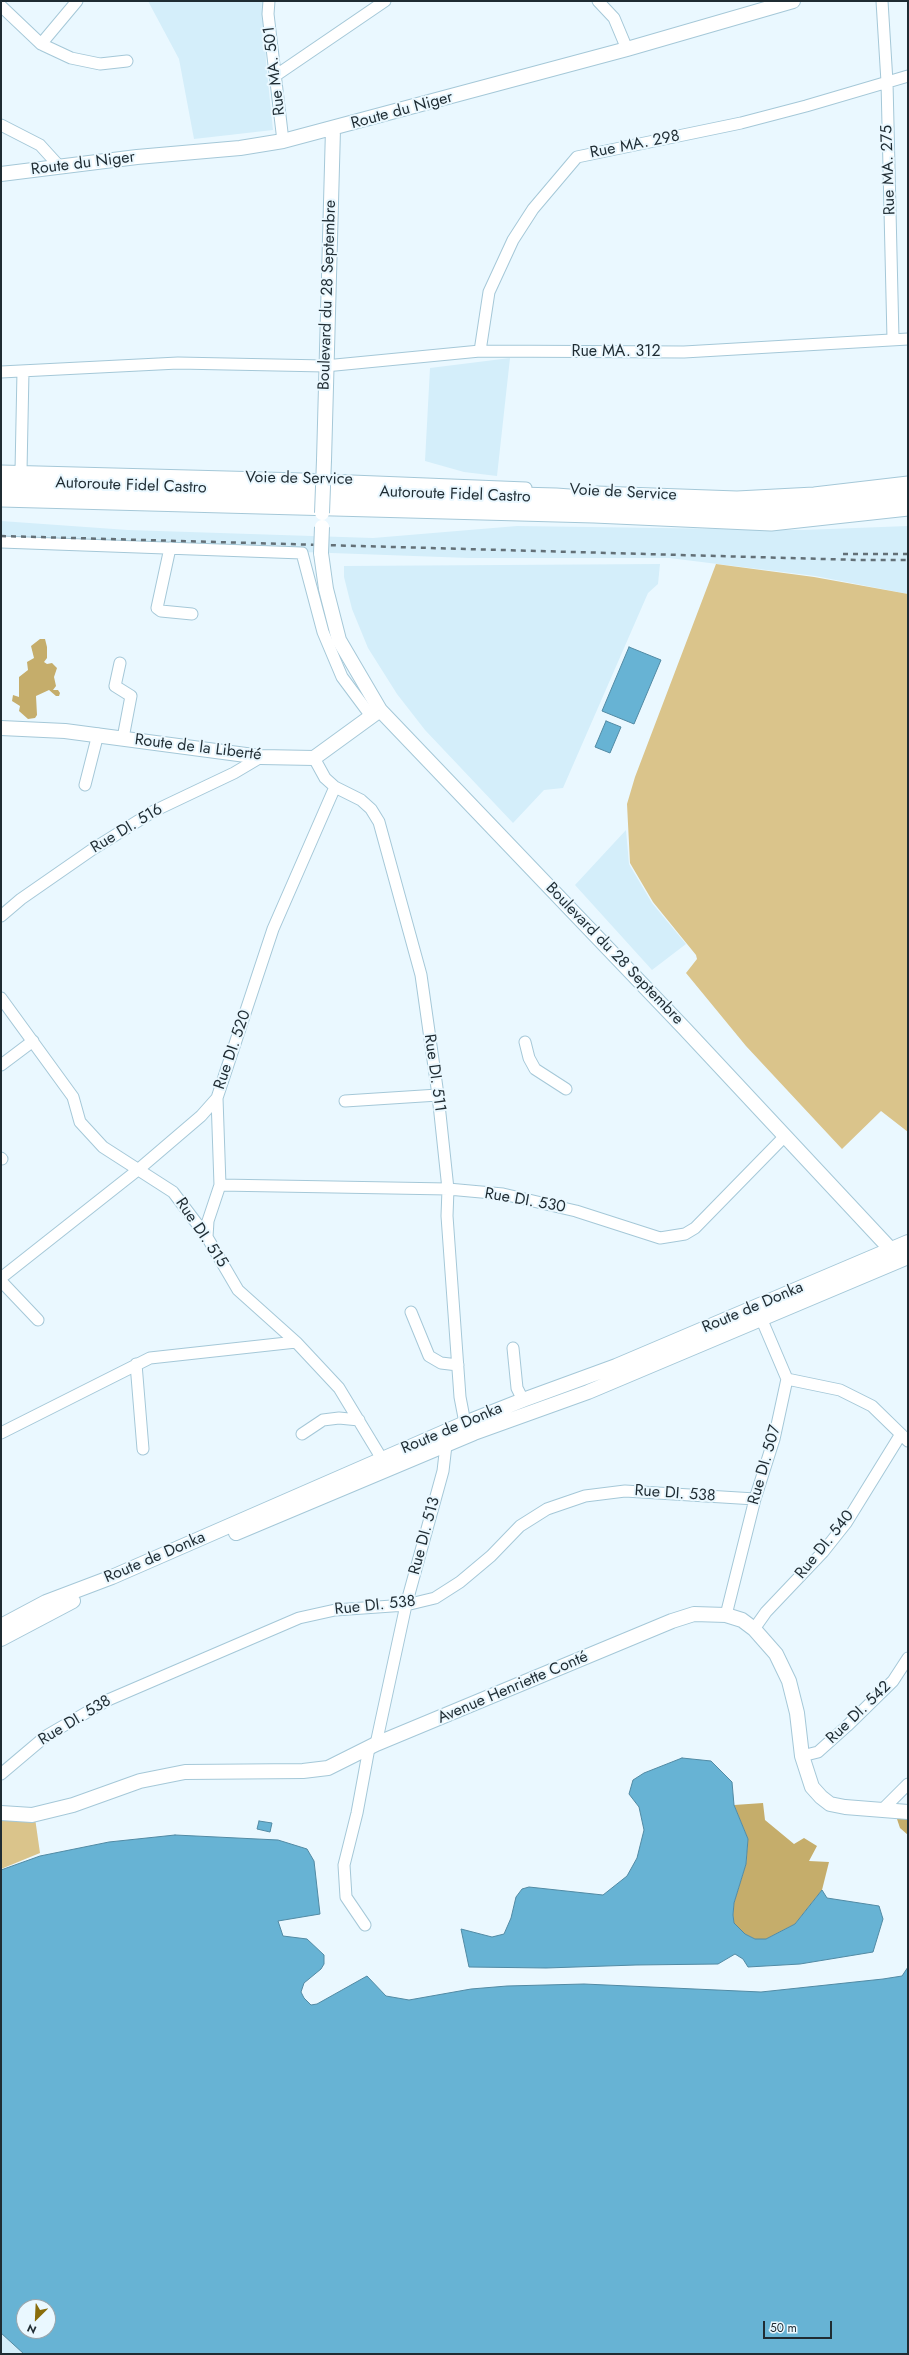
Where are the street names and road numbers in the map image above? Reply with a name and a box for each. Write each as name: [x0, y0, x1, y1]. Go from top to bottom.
street label: Rue MA. 501: [260, 25, 290, 117]
street label: Route du Niger: [349, 88, 455, 134]
street label: Rue MA. 275: [878, 124, 900, 216]
street label: Rue MA. 298: [588, 127, 682, 163]
street label: Route du Niger: [30, 148, 136, 180]
street label: Boulevard du 28 Septembre: [315, 200, 341, 390]
street label: Rue MA. 312: [571, 342, 661, 362]
street label: Voie de Service: [245, 468, 353, 490]
street label: Autoroute Fidel Castro: [55, 474, 207, 498]
street label: Voie de Service: [569, 481, 677, 505]
street label: Autoroute Fidel Castro: [379, 483, 531, 507]
street label: Route de la Liberté: [134, 731, 262, 765]
street label: Rue DI. 516: [88, 800, 166, 858]
street label: Boulevard du 28 Septembre: [541, 879, 687, 1029]
street label: Rue DI. 520: [210, 1008, 256, 1092]
street label: Rue DI. 511: [419, 1033, 449, 1113]
street label: Rue DI. 530: [483, 1184, 567, 1218]
street label: Rue DI. 515: [171, 1194, 231, 1272]
street label: Route de Donka: [700, 1278, 806, 1338]
street label: Route de Donka: [399, 1399, 505, 1459]
street label: Rue DI. 507: [744, 1423, 786, 1507]
street label: Rue DI. 538: [634, 1482, 716, 1506]
street label: Rue DI. 513: [405, 1495, 445, 1577]
street label: Rue DI. 540: [792, 1507, 858, 1583]
street label: Route de Donka: [102, 1528, 208, 1588]
street label: Rue DI. 538: [334, 1592, 416, 1620]
street label: Avenue Henriette Conté: [435, 1648, 591, 1728]
street label: Rue DI. 542: [823, 1678, 895, 1748]
street label: Rue DI. 538: [35, 1692, 115, 1750]

